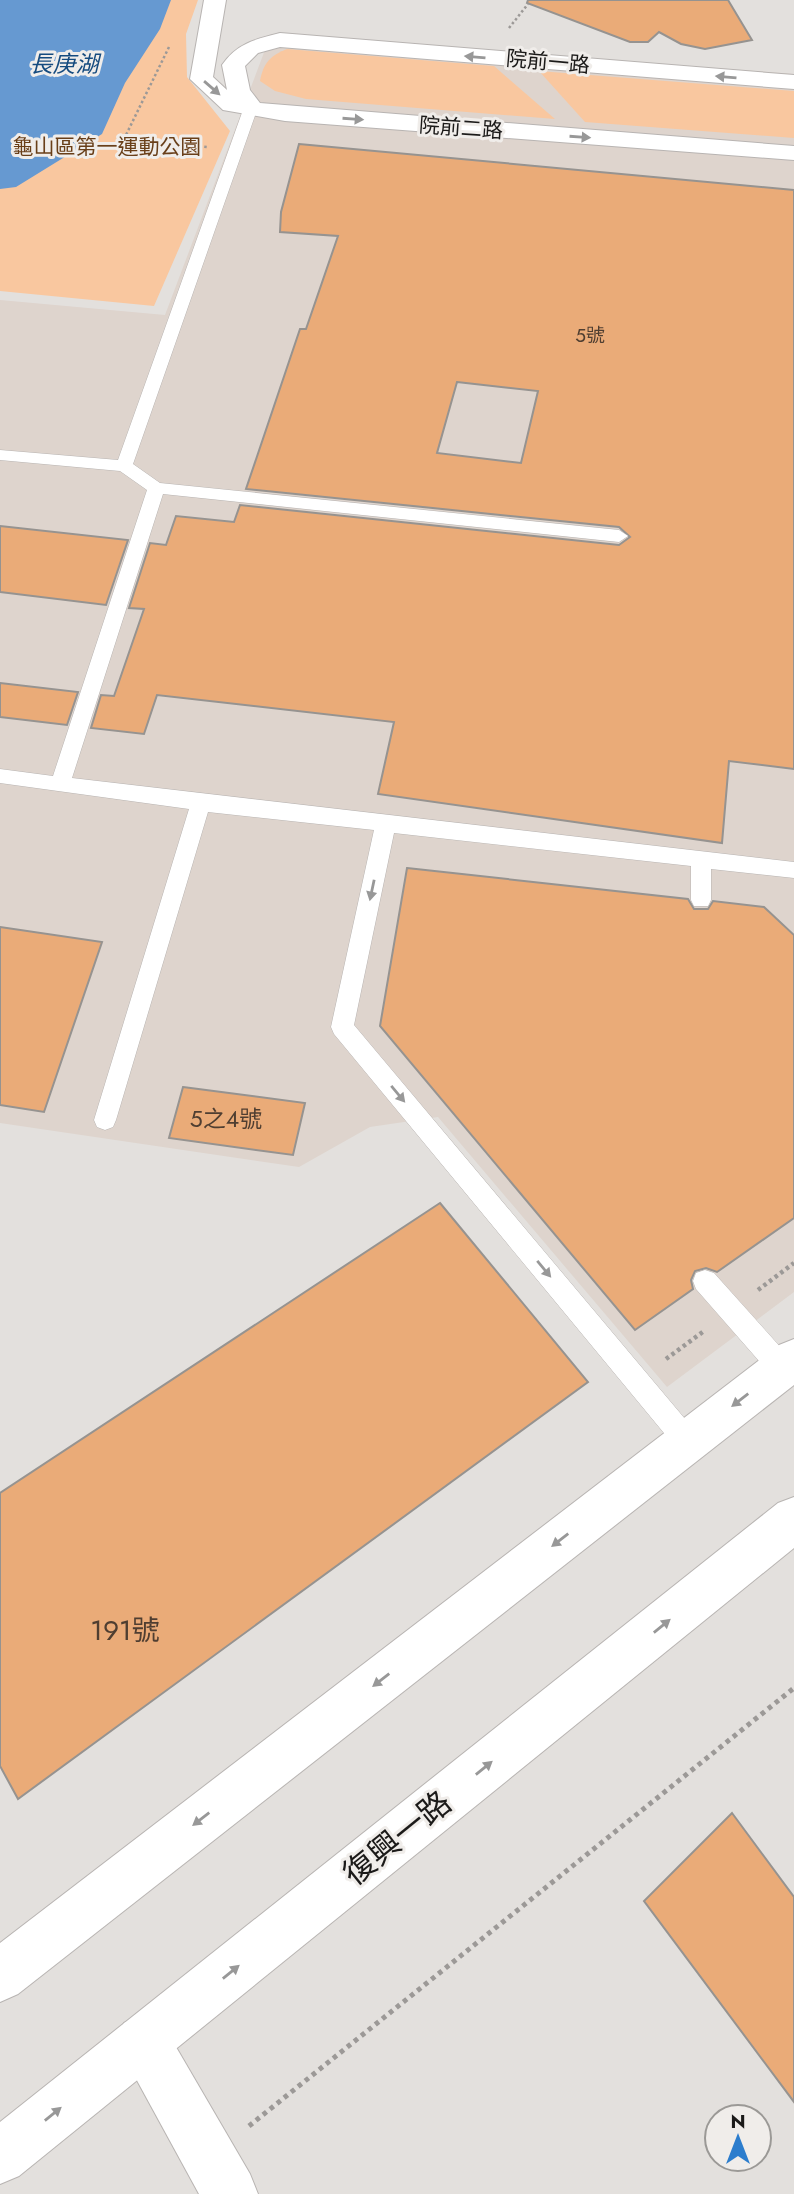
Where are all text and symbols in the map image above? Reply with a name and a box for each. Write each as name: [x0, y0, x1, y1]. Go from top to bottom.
street label: 院前一路: [505, 43, 591, 81]
water label: 長庚湖: [30, 47, 102, 81]
one-way arrow: [464, 51, 486, 62]
one-way arrow: [715, 71, 737, 82]
one-way arrow: [203, 80, 220, 95]
street label: 院前二路: [418, 110, 504, 146]
one-way arrow: [342, 114, 364, 125]
one-way arrow: [569, 131, 591, 142]
park label: 龜山區第一運動公園: [13, 132, 202, 162]
house number: 5號: [575, 322, 605, 349]
one-way arrow: [366, 879, 377, 901]
one-way arrow: [390, 1085, 406, 1103]
house number: 5之4號: [190, 1102, 262, 1136]
one-way arrow: [536, 1260, 551, 1278]
one-way arrow: [731, 1393, 749, 1408]
one-way arrow: [551, 1532, 569, 1546]
house number: 191號: [90, 1610, 160, 1651]
one-way arrow: [652, 1618, 670, 1633]
one-way arrow: [372, 1672, 390, 1687]
one-way arrow: [476, 1761, 493, 1776]
street label: 復興一路: [333, 1780, 461, 1896]
one-way arrow: [192, 1812, 210, 1826]
one-way arrow: [222, 1965, 239, 1980]
north arrow: [703, 2103, 773, 2173]
one-way arrow: [44, 2107, 62, 2122]
text: N: [730, 2108, 746, 2135]

